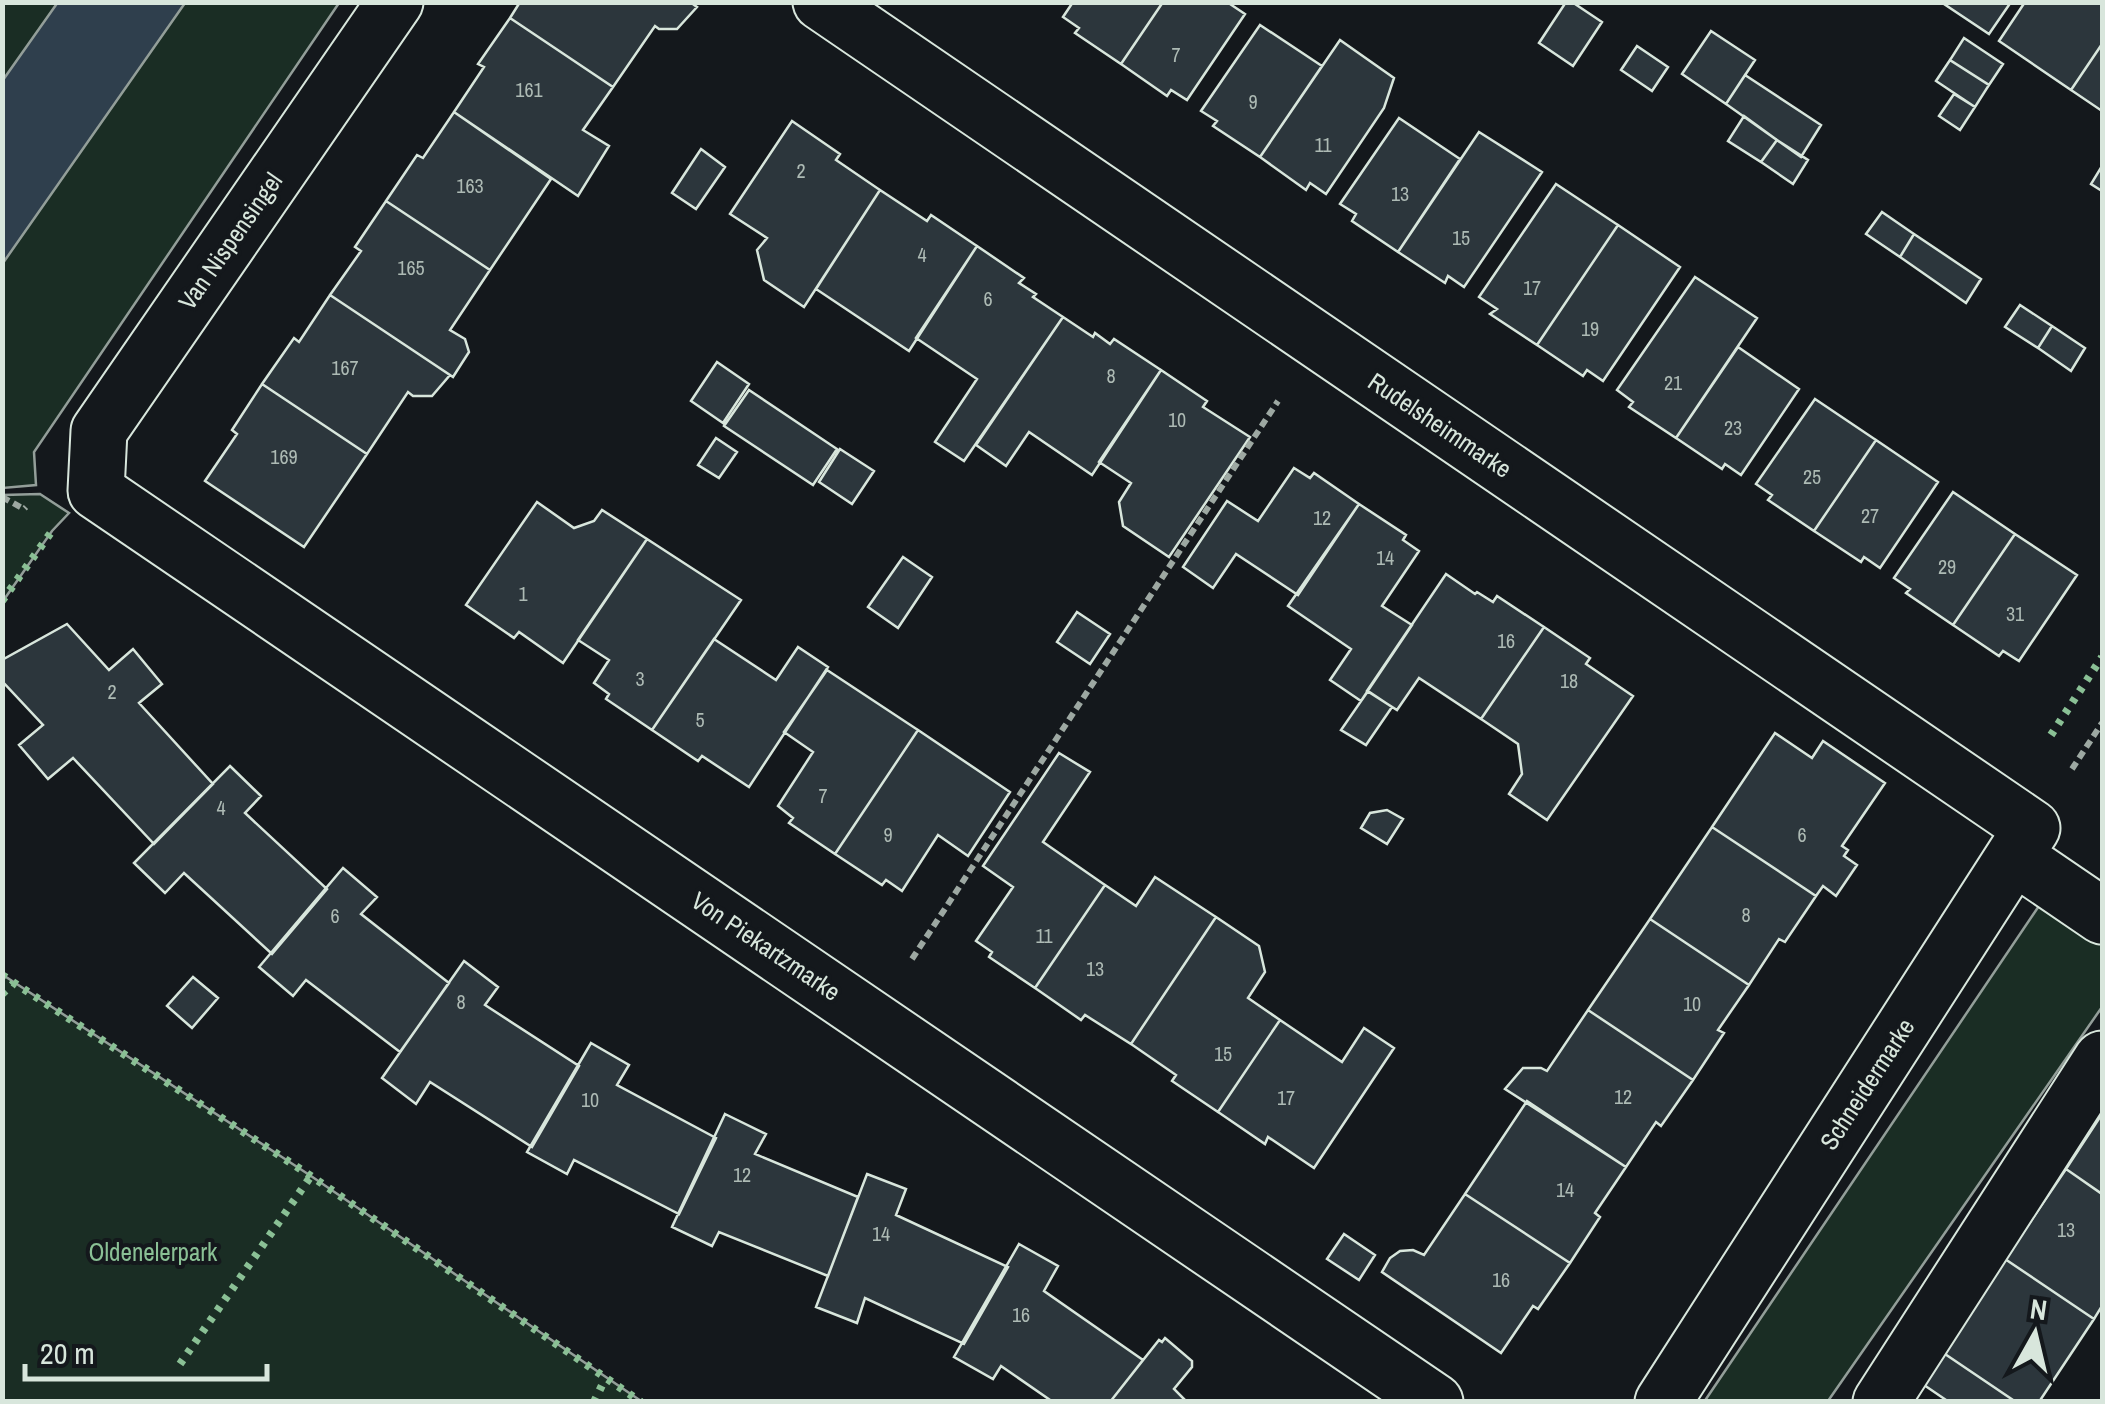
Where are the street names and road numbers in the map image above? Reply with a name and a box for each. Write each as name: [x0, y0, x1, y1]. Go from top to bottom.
street label: Van Nispensingel: [170, 166, 290, 316]
street label: Rudelsheimmarke: [1362, 364, 1518, 486]
street label: Von Piekartzmarke: [685, 883, 847, 1009]
street label: Schneidermarke: [1812, 1012, 1922, 1156]

